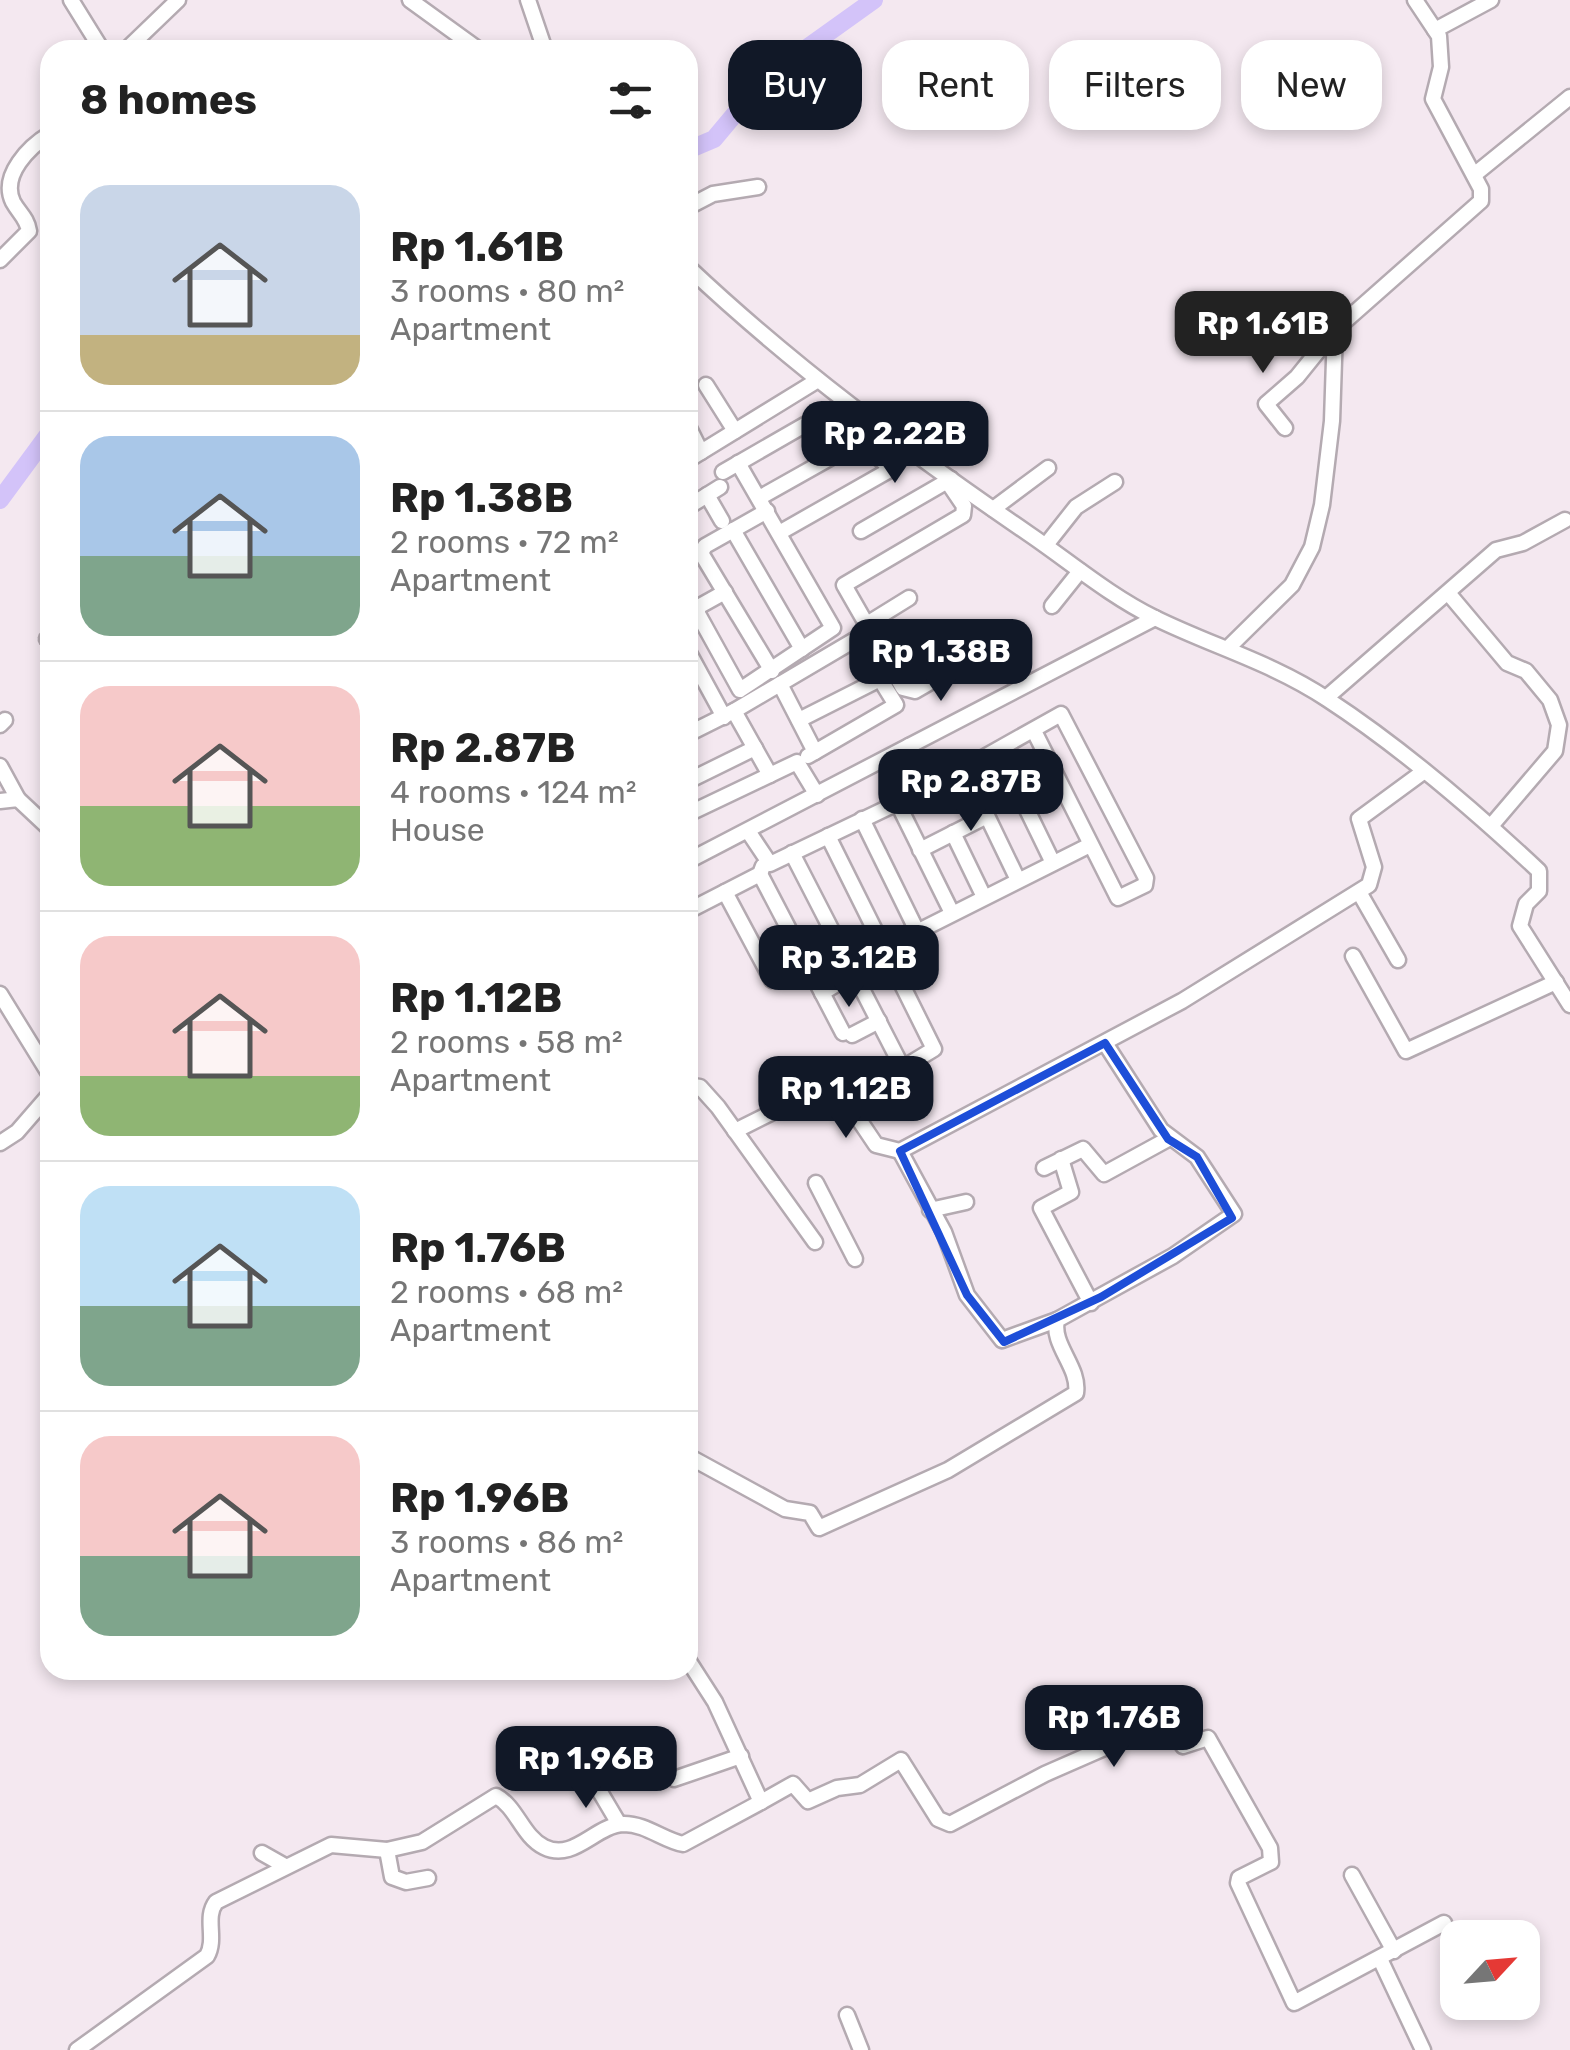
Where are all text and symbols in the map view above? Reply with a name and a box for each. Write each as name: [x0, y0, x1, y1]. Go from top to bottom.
chip: Buy: [728, 40, 862, 130]
chip: Rent: [882, 40, 1029, 130]
chip: Filters: [1049, 40, 1221, 130]
chip: New: [1241, 40, 1382, 130]
icon: filters: [603, 73, 658, 128]
text: 8 homes: [80, 75, 257, 125]
text: Rp 1.61B: [390, 222, 564, 272]
icon: home: [160, 225, 280, 345]
text: 3 rooms · 80 m²: [390, 272, 625, 310]
pin: Rp 1.61B: [1160, 291, 1366, 376]
text: Rp 1.61B: [1197, 304, 1329, 342]
text: Apartment: [390, 310, 551, 348]
pin: Rp 2.22B: [792, 401, 998, 486]
text: Rp 2.22B: [823, 414, 967, 452]
text: Rp 1.38B: [390, 473, 573, 523]
icon: home: [160, 476, 280, 596]
text: 2 rooms · 72 m²: [390, 523, 619, 561]
text: Apartment: [390, 561, 551, 599]
pin: Rp 1.38B: [838, 619, 1044, 704]
text: Rp 1.38B: [871, 632, 1011, 670]
text: Rp 2.87B: [390, 723, 576, 773]
icon: home: [160, 726, 280, 846]
pin: Rp 2.87B: [868, 749, 1074, 834]
text: Rp 2.87B: [900, 762, 1042, 800]
text: 4 rooms · 124 m²: [390, 773, 637, 811]
text: House: [390, 811, 485, 849]
pin: Rp 3.12B: [746, 925, 952, 1010]
text: Rp 3.12B: [781, 938, 917, 976]
text: Rp 1.12B: [390, 973, 562, 1023]
icon: home: [160, 976, 280, 1096]
text: 2 rooms · 58 m²: [390, 1023, 623, 1061]
pin: Rp 1.12B: [743, 1056, 949, 1141]
text: Apartment: [390, 1061, 551, 1099]
text: Rp 1.12B: [780, 1069, 912, 1107]
text: Rp 1.76B: [390, 1223, 566, 1273]
icon: home: [160, 1226, 280, 1346]
text: 2 rooms · 68 m²: [390, 1273, 623, 1311]
text: Apartment: [390, 1311, 551, 1349]
text: Rp 1.96B: [390, 1473, 569, 1523]
icon: home: [160, 1476, 280, 1596]
text: 3 rooms · 86 m²: [390, 1523, 624, 1561]
text: Apartment: [390, 1561, 551, 1599]
pin: Rp 1.76B: [1011, 1685, 1217, 1770]
text: Rp 1.76B: [1047, 1698, 1181, 1736]
pin: Rp 1.96B: [483, 1726, 689, 1811]
text: Rp 1.96B: [518, 1739, 654, 1777]
north arrow: [1440, 1920, 1540, 2020]
map controls: [1440, 1920, 1540, 2020]

